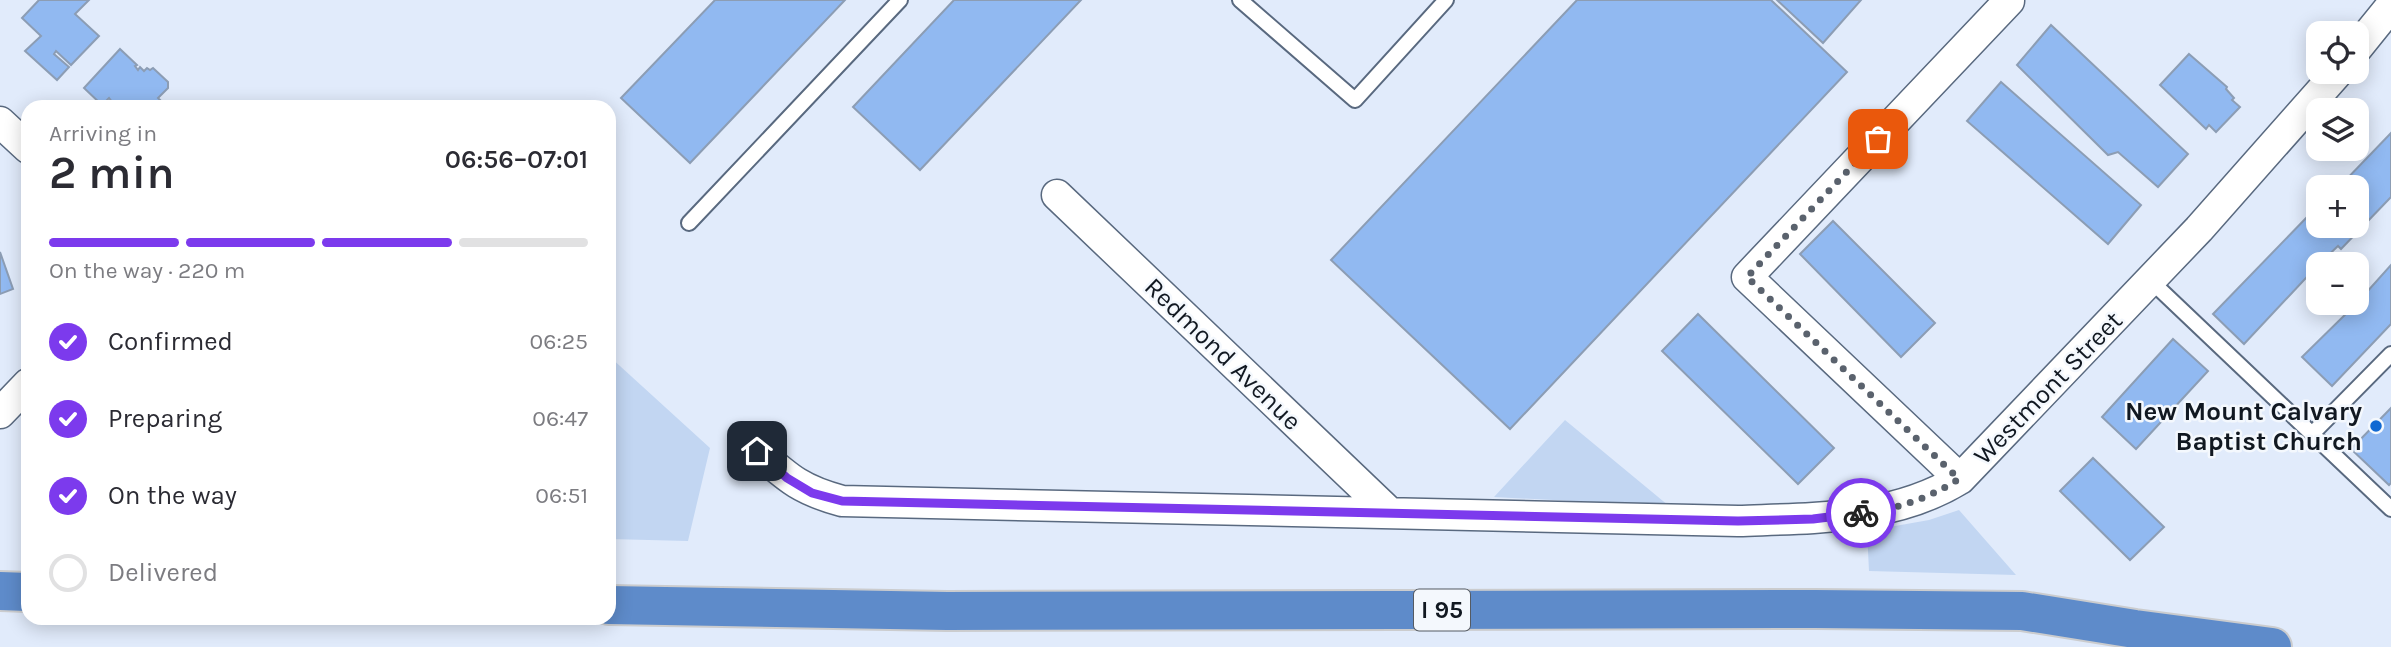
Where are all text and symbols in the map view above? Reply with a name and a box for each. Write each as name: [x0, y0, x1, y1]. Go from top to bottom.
map controls: [2306, 21, 2369, 315]
button: locate: [2306, 21, 2369, 84]
button: layers: [2306, 98, 2369, 161]
pin: [1848, 109, 1908, 169]
text: Arriving in: [49, 120, 157, 147]
icon: bag: [1859, 120, 1897, 158]
text: 06:56–07:01: [445, 144, 588, 175]
text: 2 min: [49, 146, 175, 200]
button: +: [2306, 175, 2369, 238]
button: −: [2306, 252, 2369, 315]
text: On the way · 220 m: [49, 257, 245, 284]
street label: Redmond Avenue: [1138, 271, 1308, 437]
street label: Westmont Street: [1967, 305, 2129, 471]
icon: check: [49, 323, 87, 361]
text: Confirmed: [108, 326, 233, 357]
text: 06:25: [530, 328, 588, 355]
place label: New Mount Calvary Baptist Church: [2125, 396, 2362, 457]
icon: check: [49, 400, 87, 438]
text: Preparing: [108, 403, 222, 434]
text: 06:47: [532, 405, 588, 432]
marker: New Mount Calvary Baptist Church: [2368, 418, 2384, 434]
pin: [727, 421, 787, 481]
icon: home: [738, 432, 776, 470]
icon: check: [49, 477, 87, 515]
courier: [1826, 478, 1896, 548]
text: On the way: [108, 480, 237, 511]
text: 06:51: [535, 482, 588, 509]
icon: bike: [1842, 494, 1880, 532]
text: Delivered: [108, 557, 218, 588]
road number: I 95: [1414, 590, 1470, 630]

